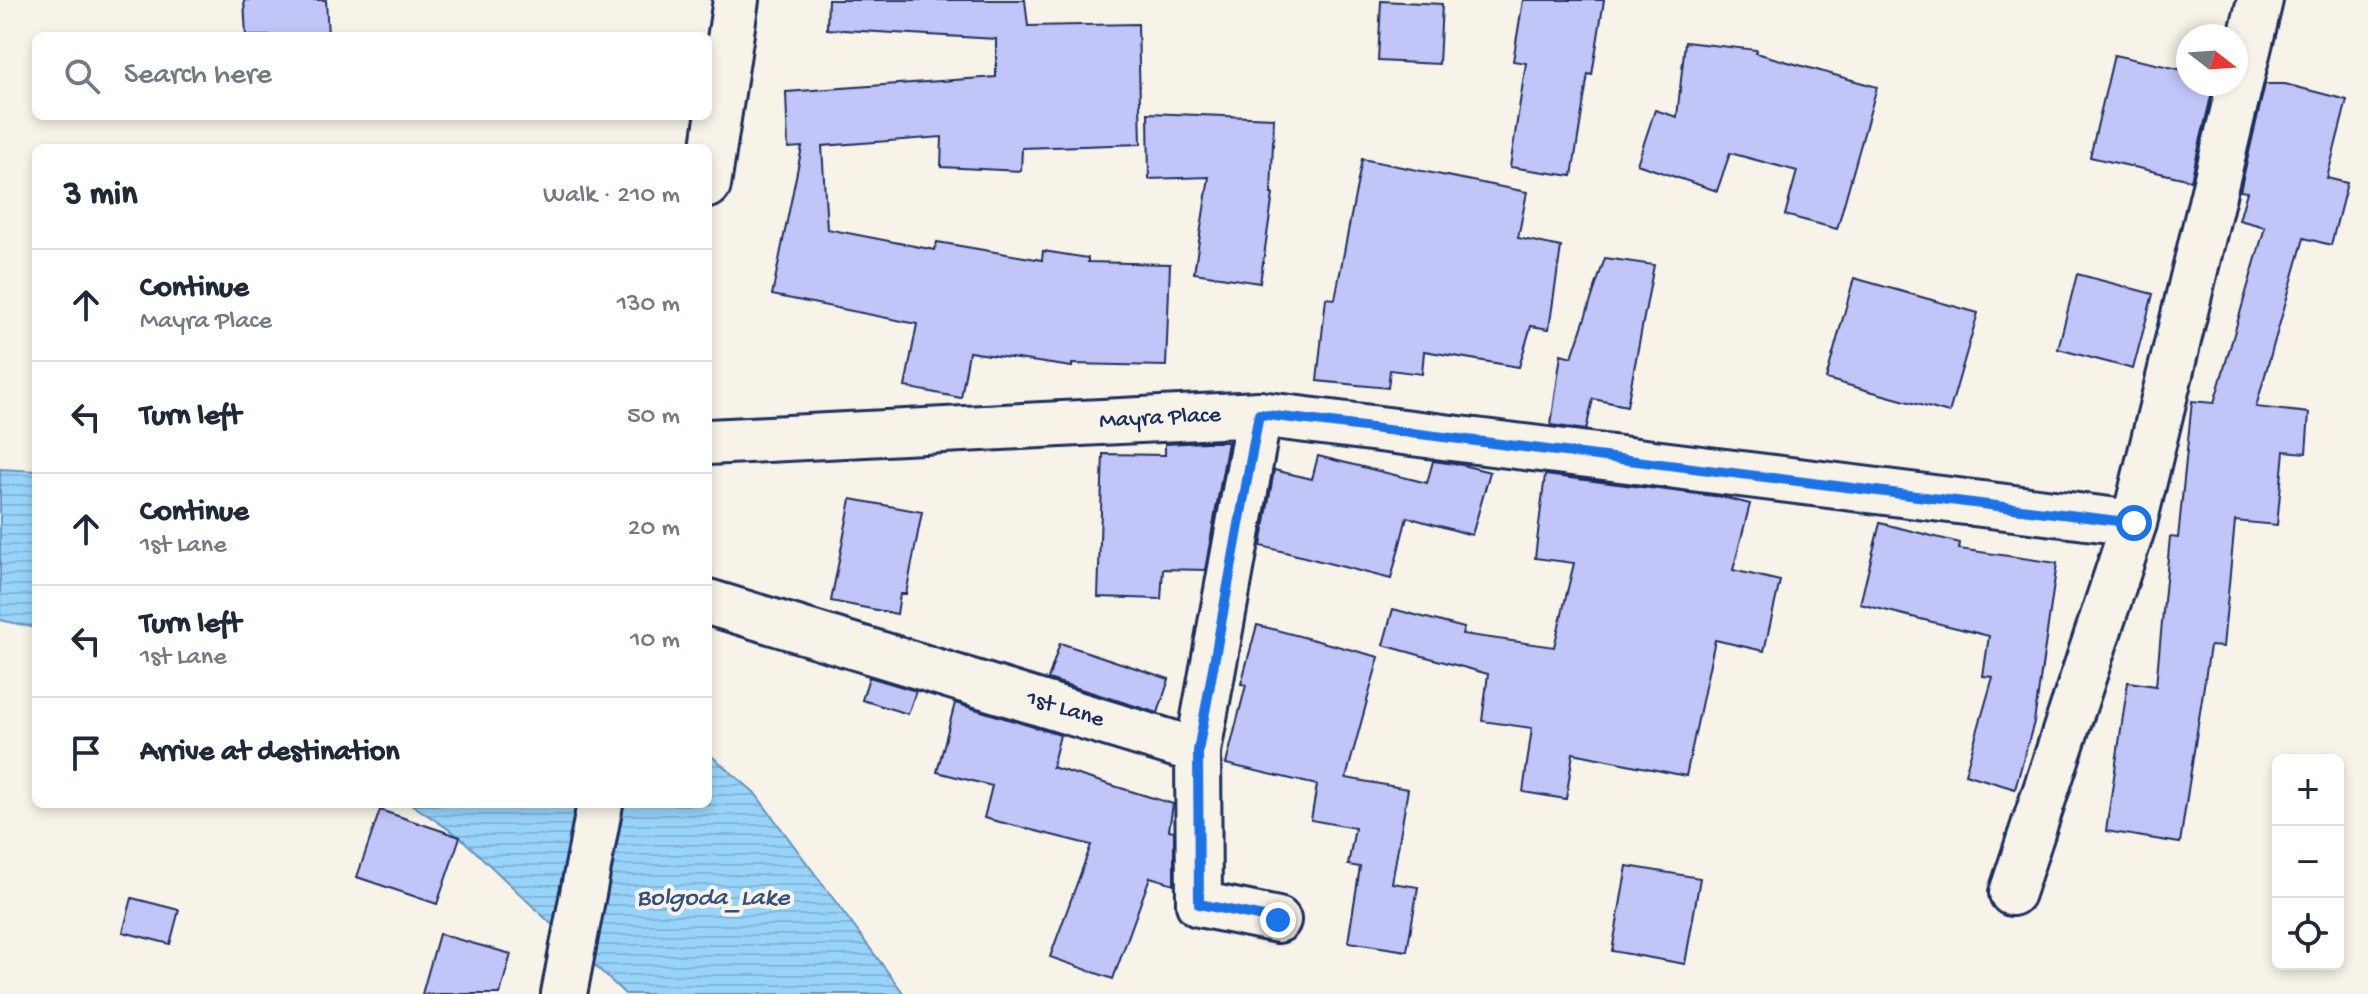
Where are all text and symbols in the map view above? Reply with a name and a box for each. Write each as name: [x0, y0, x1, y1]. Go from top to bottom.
north arrow: [2176, 24, 2248, 96]
search box: [32, 32, 712, 120]
icon: search: [60, 54, 104, 98]
text: Search here: [124, 59, 272, 94]
text: 3 min: [64, 176, 137, 216]
text: Walk · 210 m: [543, 181, 680, 212]
text: Continue: [140, 272, 249, 307]
icon: ahead: [64, 283, 108, 327]
text: 130 m: [617, 290, 680, 321]
text: Mayra Place: [140, 307, 272, 338]
icon: left: [64, 395, 108, 439]
text: Turn left: [140, 400, 241, 435]
street label: Mayra Place: [1098, 401, 1222, 437]
text: 50 m: [627, 402, 680, 433]
text: Continue: [140, 496, 249, 531]
route start: [2116, 505, 2152, 541]
icon: ahead: [64, 507, 108, 551]
text: 20 m: [628, 514, 680, 545]
text: 1st Lane: [140, 531, 227, 562]
text: Turn left: [140, 608, 241, 643]
icon: left: [64, 619, 108, 663]
text: 10 m: [630, 626, 680, 657]
text: 1st Lane: [140, 643, 227, 674]
street label: 1st Lane: [1022, 684, 1108, 736]
icon: arrive: [64, 731, 108, 775]
text: Arrive at destination: [140, 736, 400, 771]
map controls: [2272, 754, 2344, 970]
button: +: [2272, 754, 2344, 826]
button: −: [2272, 826, 2344, 898]
water label: Bolgoda_Lake: [637, 884, 791, 915]
button: locate: [2272, 898, 2344, 970]
route end: [1260, 902, 1296, 938]

